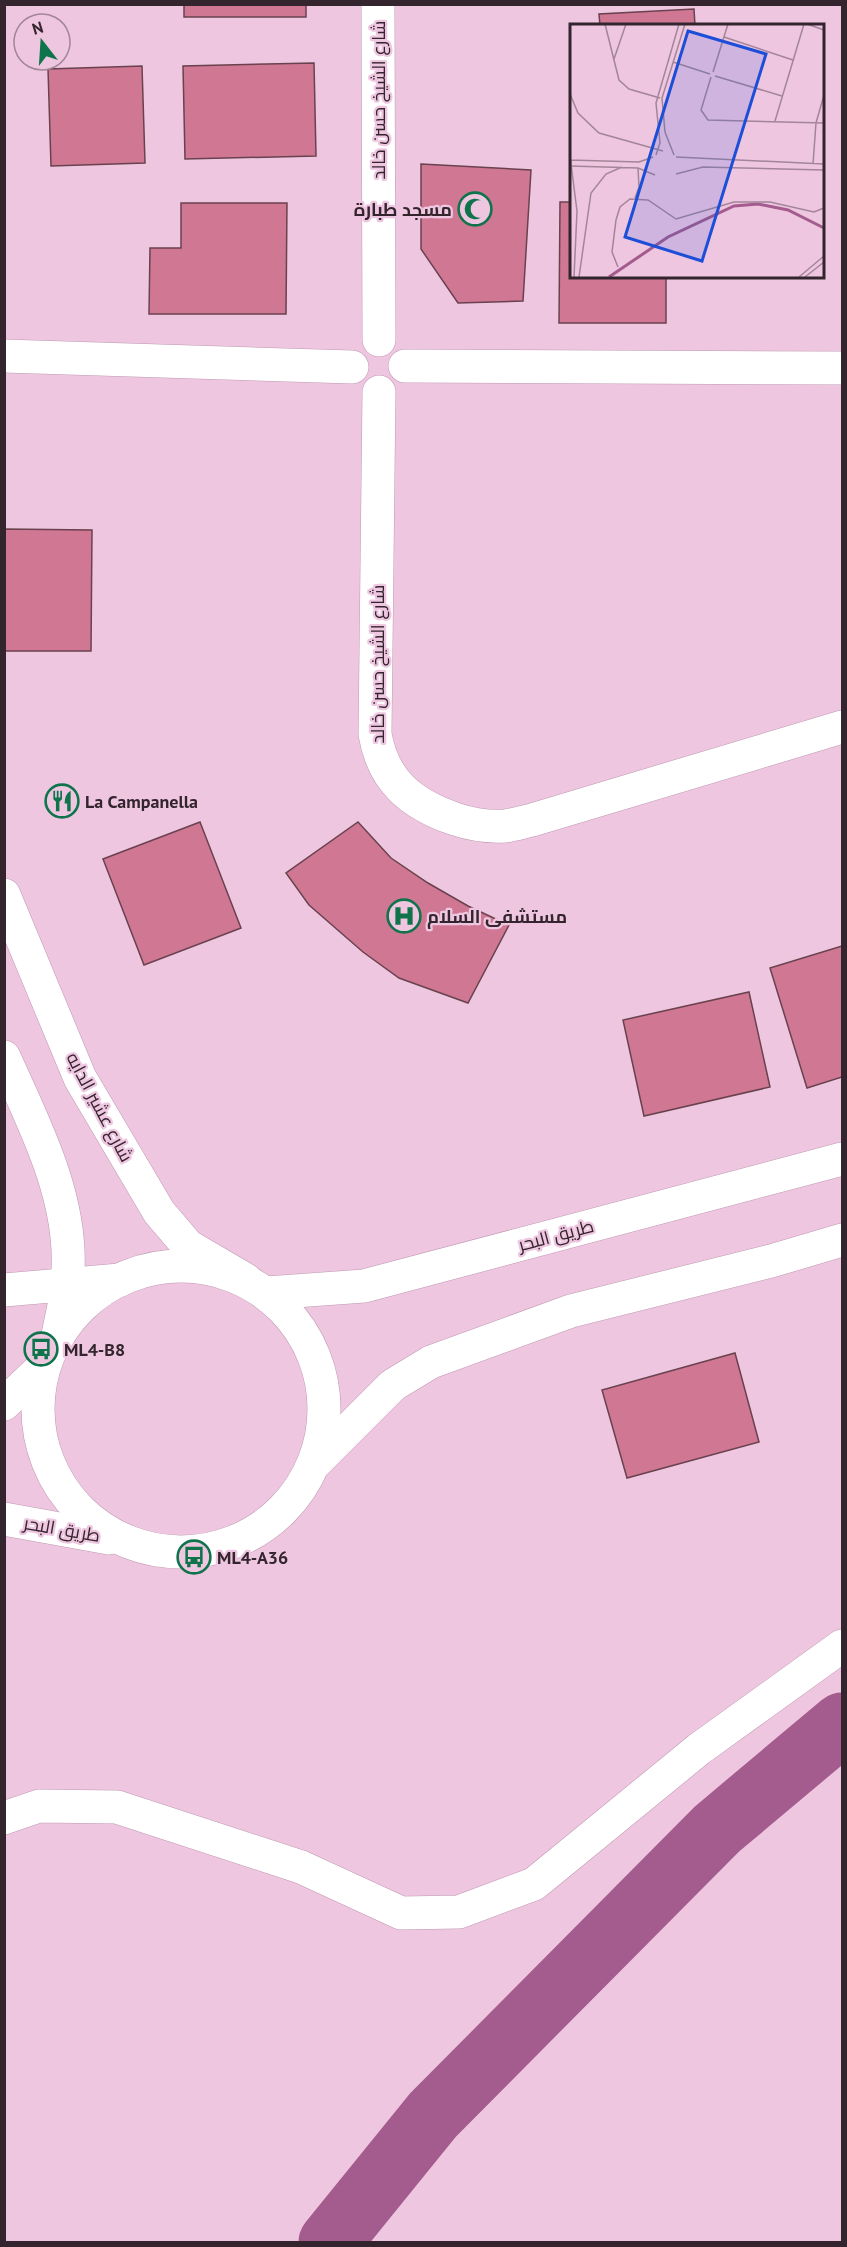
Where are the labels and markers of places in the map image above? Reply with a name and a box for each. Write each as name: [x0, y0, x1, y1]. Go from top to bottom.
mosque icon: مسجد طبارة: [457, 191, 493, 227]
place label: مسجد طبارة: [354, 198, 452, 221]
restaurant icon: La Campanella: [44, 783, 80, 819]
place label: La Campanella: [85, 790, 198, 813]
hospital icon: مستشفى السلام: [386, 898, 422, 934]
place label: مستشفى السلام: [427, 905, 567, 929]
bus stop icon: ML4-B8: [23, 1331, 59, 1367]
place label: ML4-B8: [64, 1338, 125, 1361]
bus stop icon: ML4-A36: [176, 1539, 212, 1575]
place label: ML4-A36: [217, 1546, 288, 1569]

